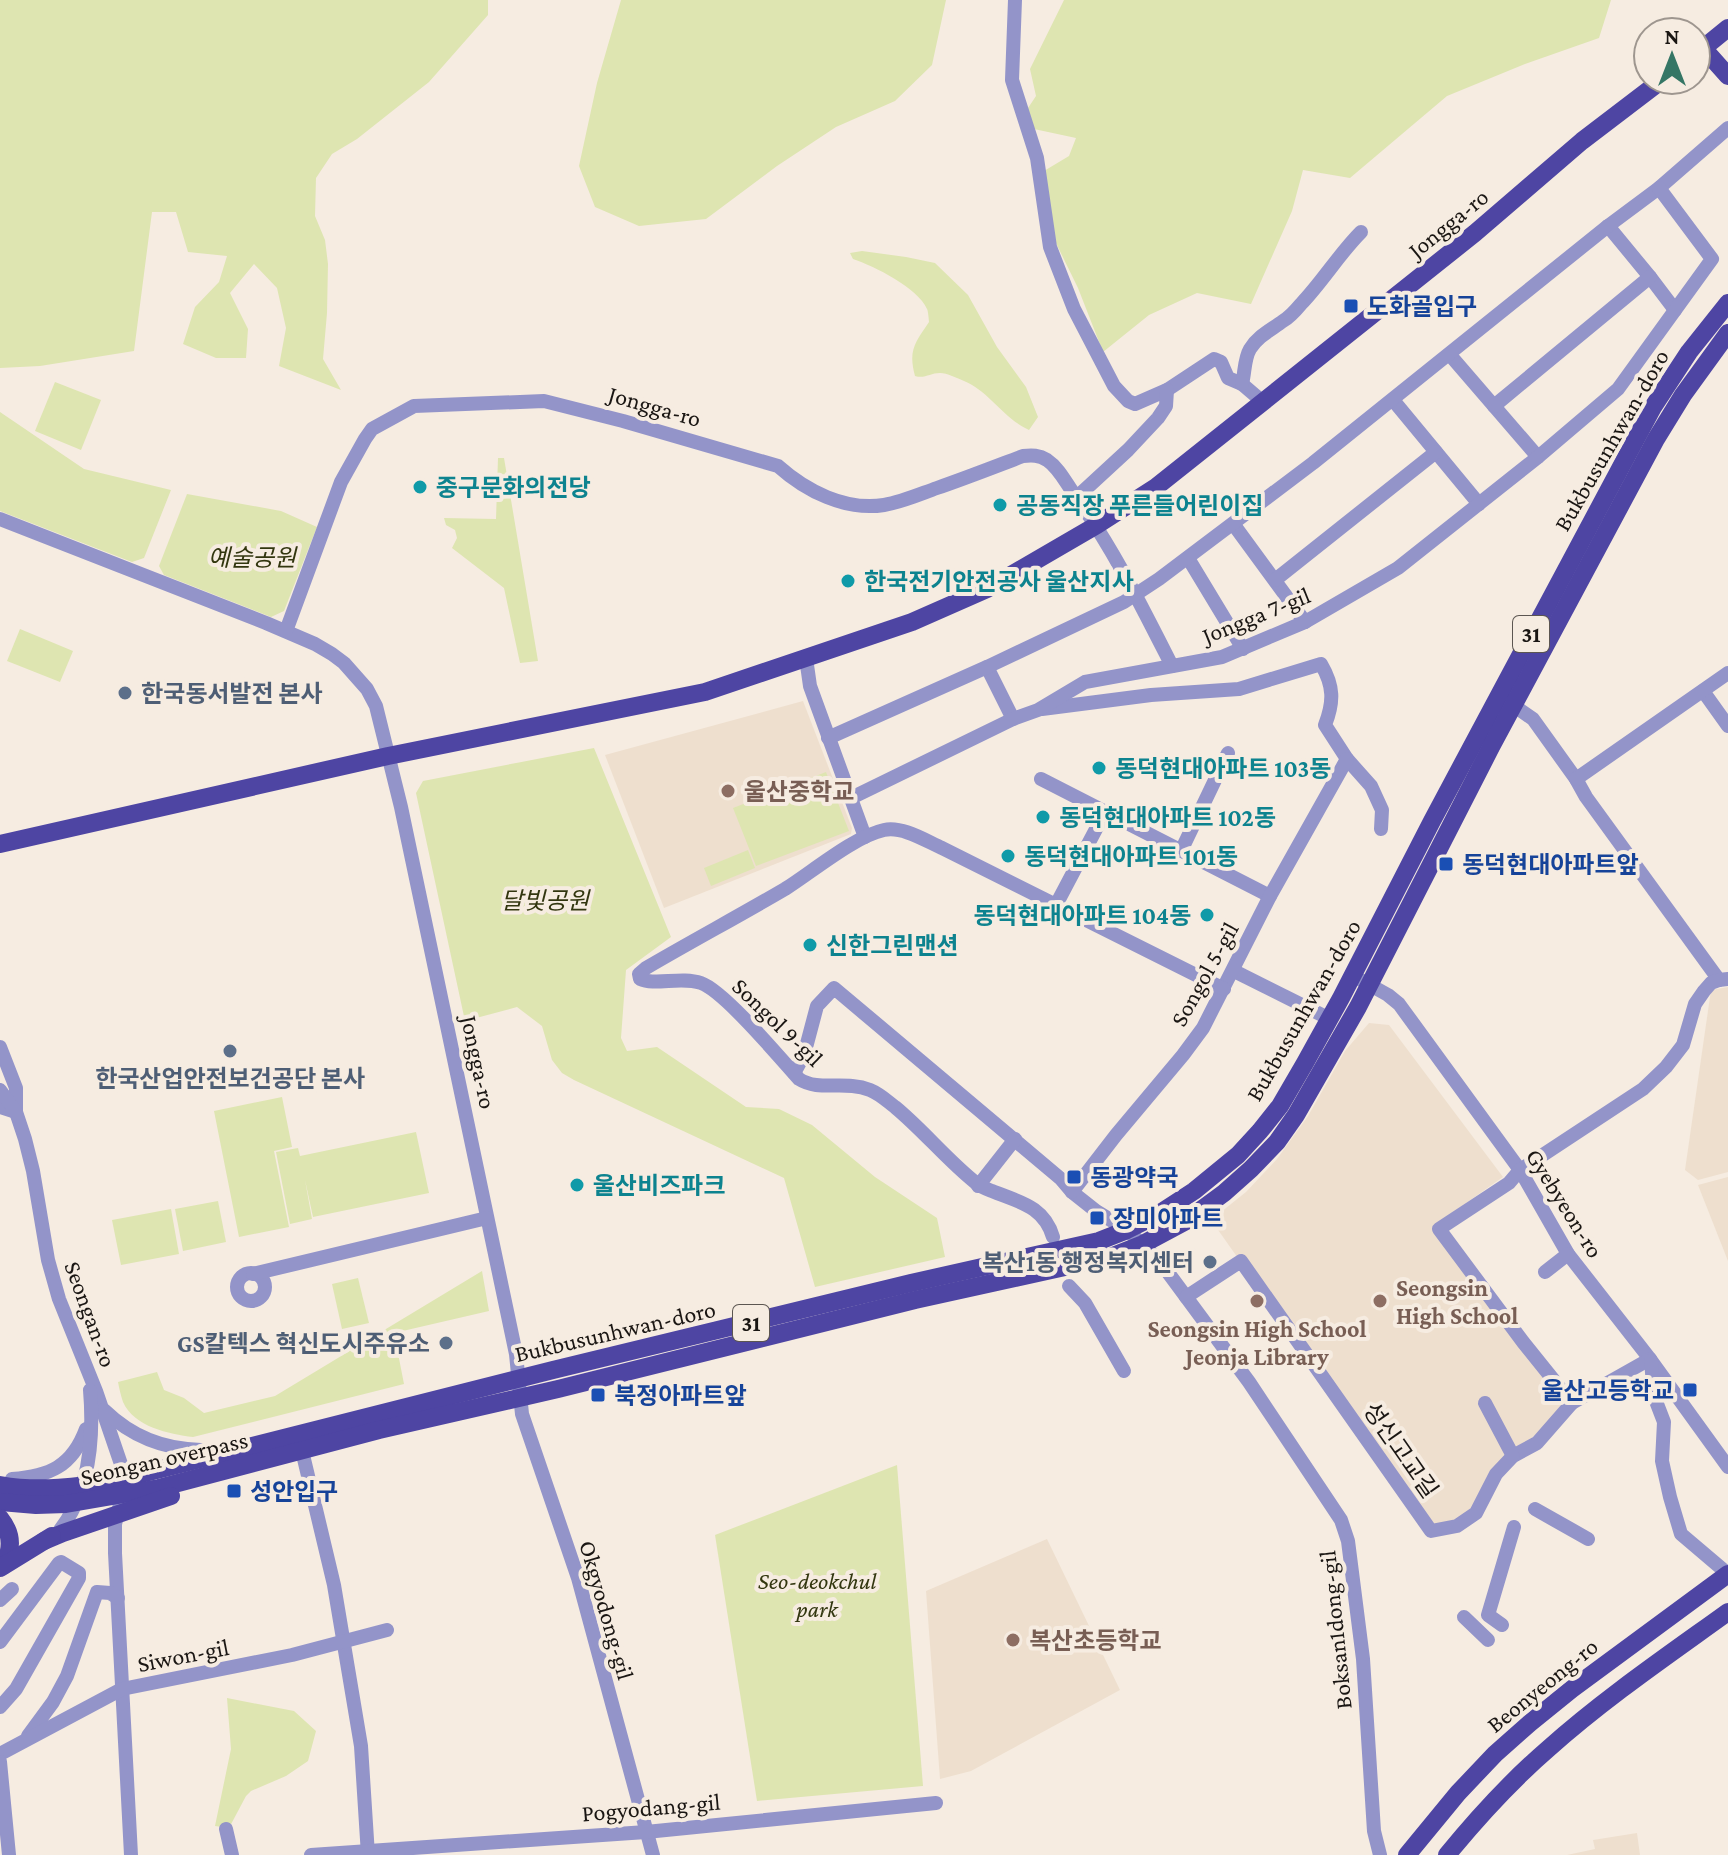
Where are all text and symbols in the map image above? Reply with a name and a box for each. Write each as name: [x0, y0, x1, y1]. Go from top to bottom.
north arrow: [1632, 16, 1712, 96]
text: N: [1665, 24, 1680, 49]
street label: Jongga-ro: [1401, 183, 1493, 265]
place label: 도화골입구: [1367, 293, 1477, 320]
marker: 도화골입구: [1342, 297, 1360, 315]
street label: Bukbusunhwan-doro: [1548, 344, 1674, 536]
street label: Jongga-ro: [604, 379, 704, 432]
place label: 중구문화의전당: [436, 474, 591, 501]
marker: 중구문화의전당: [411, 478, 429, 496]
place label: 공동직장 푸른들어린이집: [1016, 492, 1264, 519]
marker: 공동직장 푸른들어린이집: [991, 496, 1009, 514]
park label: 예술공원: [208, 544, 298, 571]
place label: 한국전기안전공사 울산지사: [864, 568, 1134, 595]
marker: 한국전기안전공사 울산지사: [839, 572, 857, 590]
street label: Jongga 7-gil: [1196, 581, 1314, 650]
road number: 31: [1513, 616, 1549, 652]
place label: 한국동서발전 본사: [141, 680, 322, 707]
marker: 한국동서발전 본사: [116, 684, 134, 702]
place label: 동덕현대아파트 103동: [1115, 755, 1331, 782]
marker: 동덕현대아파트 103동: [1090, 759, 1108, 777]
place label: 울산중학교: [744, 778, 854, 805]
marker: 울산중학교: [719, 782, 737, 800]
place label: 동덕현대아파트 102동: [1059, 804, 1276, 831]
marker: 동덕현대아파트 102동: [1034, 808, 1052, 826]
place label: 동덕현대아파트 101동: [1024, 843, 1238, 870]
marker: 동덕현대아파트 101동: [999, 847, 1017, 865]
place label: 동덕현대아파트앞: [1462, 851, 1639, 878]
marker: 동덕현대아파트앞: [1437, 855, 1455, 873]
park label: 달빛공원: [501, 887, 591, 914]
place label: 동덕현대아파트 104동: [973, 902, 1191, 929]
marker: 동덕현대아파트 104동: [1198, 906, 1216, 924]
street label: Bukbusunhwan-doro: [1240, 914, 1366, 1106]
street label: Songol 5-gil: [1164, 917, 1244, 1031]
place label: 신한그린맨션: [826, 932, 958, 959]
marker: 신한그린맨션: [801, 936, 819, 954]
street label: Songol 9-gil: [727, 972, 829, 1072]
street label: Jongga-ro: [456, 1011, 502, 1111]
marker: 한국산업안전보건공단 본사: [221, 1042, 239, 1060]
place label: 한국산업안전보건공단 본사: [95, 1065, 365, 1092]
street label: Gyebyeon-ro: [1521, 1144, 1609, 1262]
place label: 동광약국: [1090, 1164, 1178, 1191]
marker: 동광약국: [1065, 1168, 1083, 1186]
place label: 울산비즈파크: [593, 1172, 725, 1199]
marker: 울산비즈파크: [568, 1176, 586, 1194]
place label: 장미아파트: [1113, 1205, 1223, 1232]
marker: 장미아파트: [1088, 1209, 1106, 1227]
place label: 복산1동 행정복지센터: [982, 1249, 1194, 1276]
marker: 복산1동 행정복지센터: [1201, 1253, 1219, 1271]
street label: Seongan-ro: [59, 1257, 123, 1371]
place label: Seongsin High School: [1396, 1274, 1518, 1329]
marker: Seongsin High School Jeonja Library: [1248, 1292, 1266, 1310]
marker: Seongsin High School: [1371, 1292, 1389, 1310]
street label: Bukbusunhwan-doro: [512, 1295, 718, 1367]
road number: 31: [733, 1305, 769, 1341]
place label: Seongsin High School Jeonja Library: [1148, 1315, 1366, 1371]
place label: GS칼텍스 혁신도시주유소: [177, 1330, 430, 1357]
marker: GS칼텍스 혁신도시주유소: [437, 1334, 455, 1352]
place label: 울산고등학교: [1542, 1377, 1674, 1404]
marker: 울산고등학교: [1681, 1381, 1699, 1399]
place label: 북정아파트앞: [614, 1382, 746, 1409]
marker: 북정아파트앞: [589, 1386, 607, 1404]
street label: 성신고교길: [1358, 1397, 1444, 1503]
street label: Seongan overpass: [78, 1426, 250, 1490]
place label: 성안입구: [250, 1478, 338, 1505]
marker: 성안입구: [225, 1482, 243, 1500]
street label: Okgyodong-gil: [574, 1537, 640, 1683]
street label: Boksan1dong-gil: [1313, 1549, 1357, 1711]
park label: Seo-deokchul park: [758, 1567, 877, 1622]
place label: 복산초등학교: [1029, 1627, 1161, 1654]
marker: 복산초등학교: [1004, 1631, 1022, 1649]
street label: Beonyeong-ro: [1481, 1632, 1603, 1738]
street label: Siwon-gil: [135, 1633, 231, 1677]
street label: Pogyodang-gil: [581, 1787, 721, 1827]

